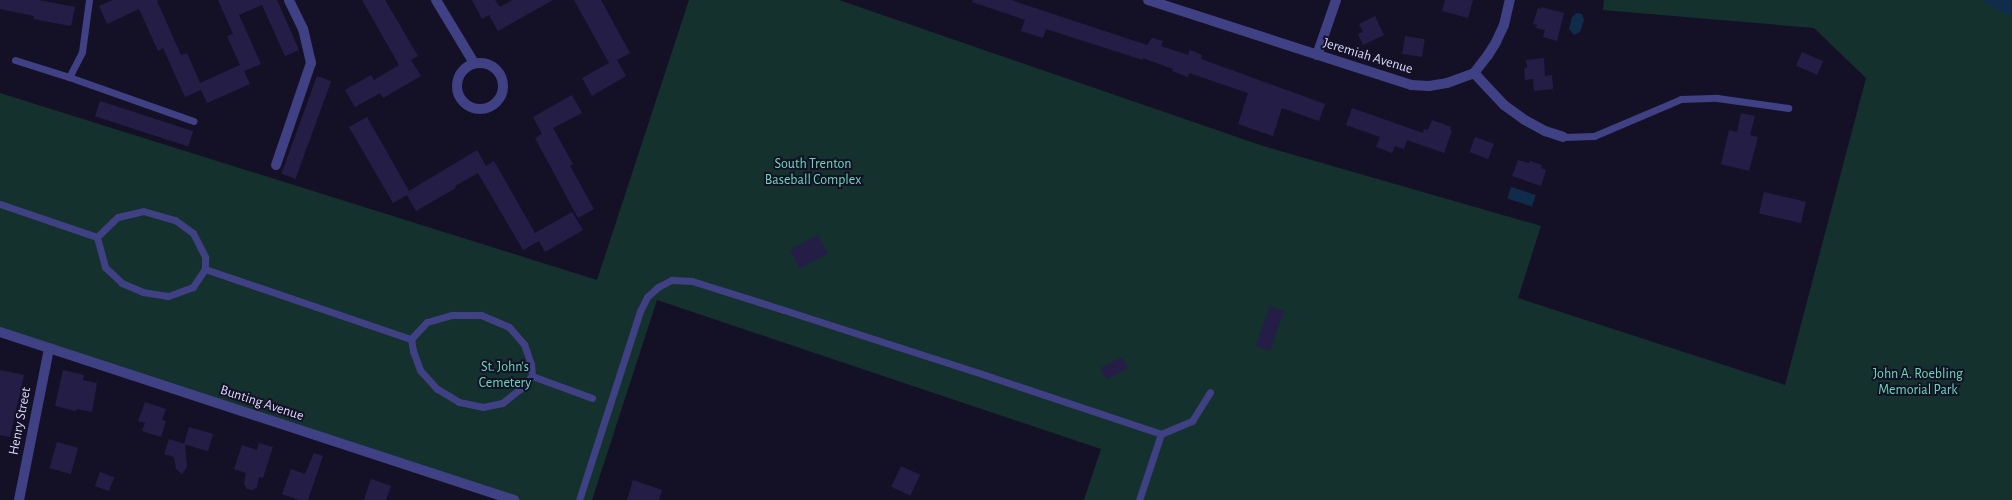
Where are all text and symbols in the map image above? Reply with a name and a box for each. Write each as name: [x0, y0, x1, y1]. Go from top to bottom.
street label: Jeremiah Avenue: [1321, 34, 1415, 78]
park label: South Trenton Baseball Complex: [765, 156, 861, 188]
park label: St. John's Cemetery: [479, 359, 531, 392]
park label: John A. Roebling Memorial Park: [1873, 366, 1963, 398]
street label: Bunting Avenue: [218, 382, 306, 424]
street label: Henry Street: [5, 386, 35, 456]

